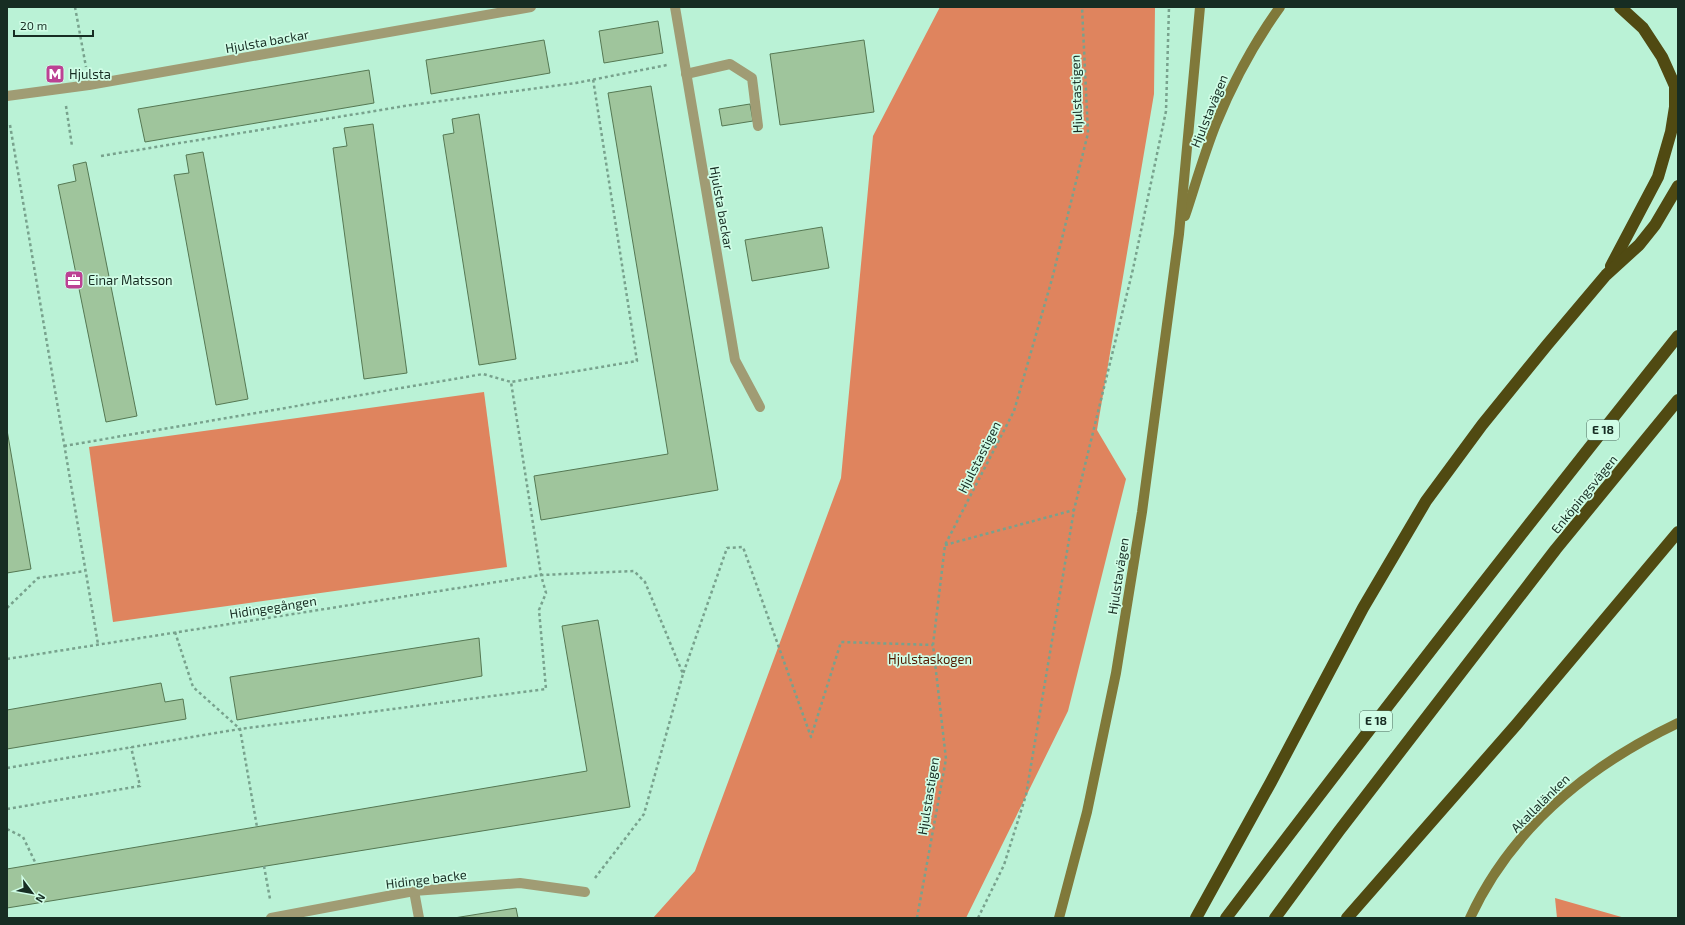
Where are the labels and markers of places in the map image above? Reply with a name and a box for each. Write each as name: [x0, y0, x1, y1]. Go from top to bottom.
metro station icon: Hjulsta: [44, 63, 66, 85]
place label: Hjulsta: [69, 66, 111, 82]
office icon: Einar Matsson: [63, 269, 85, 291]
place label: Einar Matsson: [88, 272, 173, 288]

